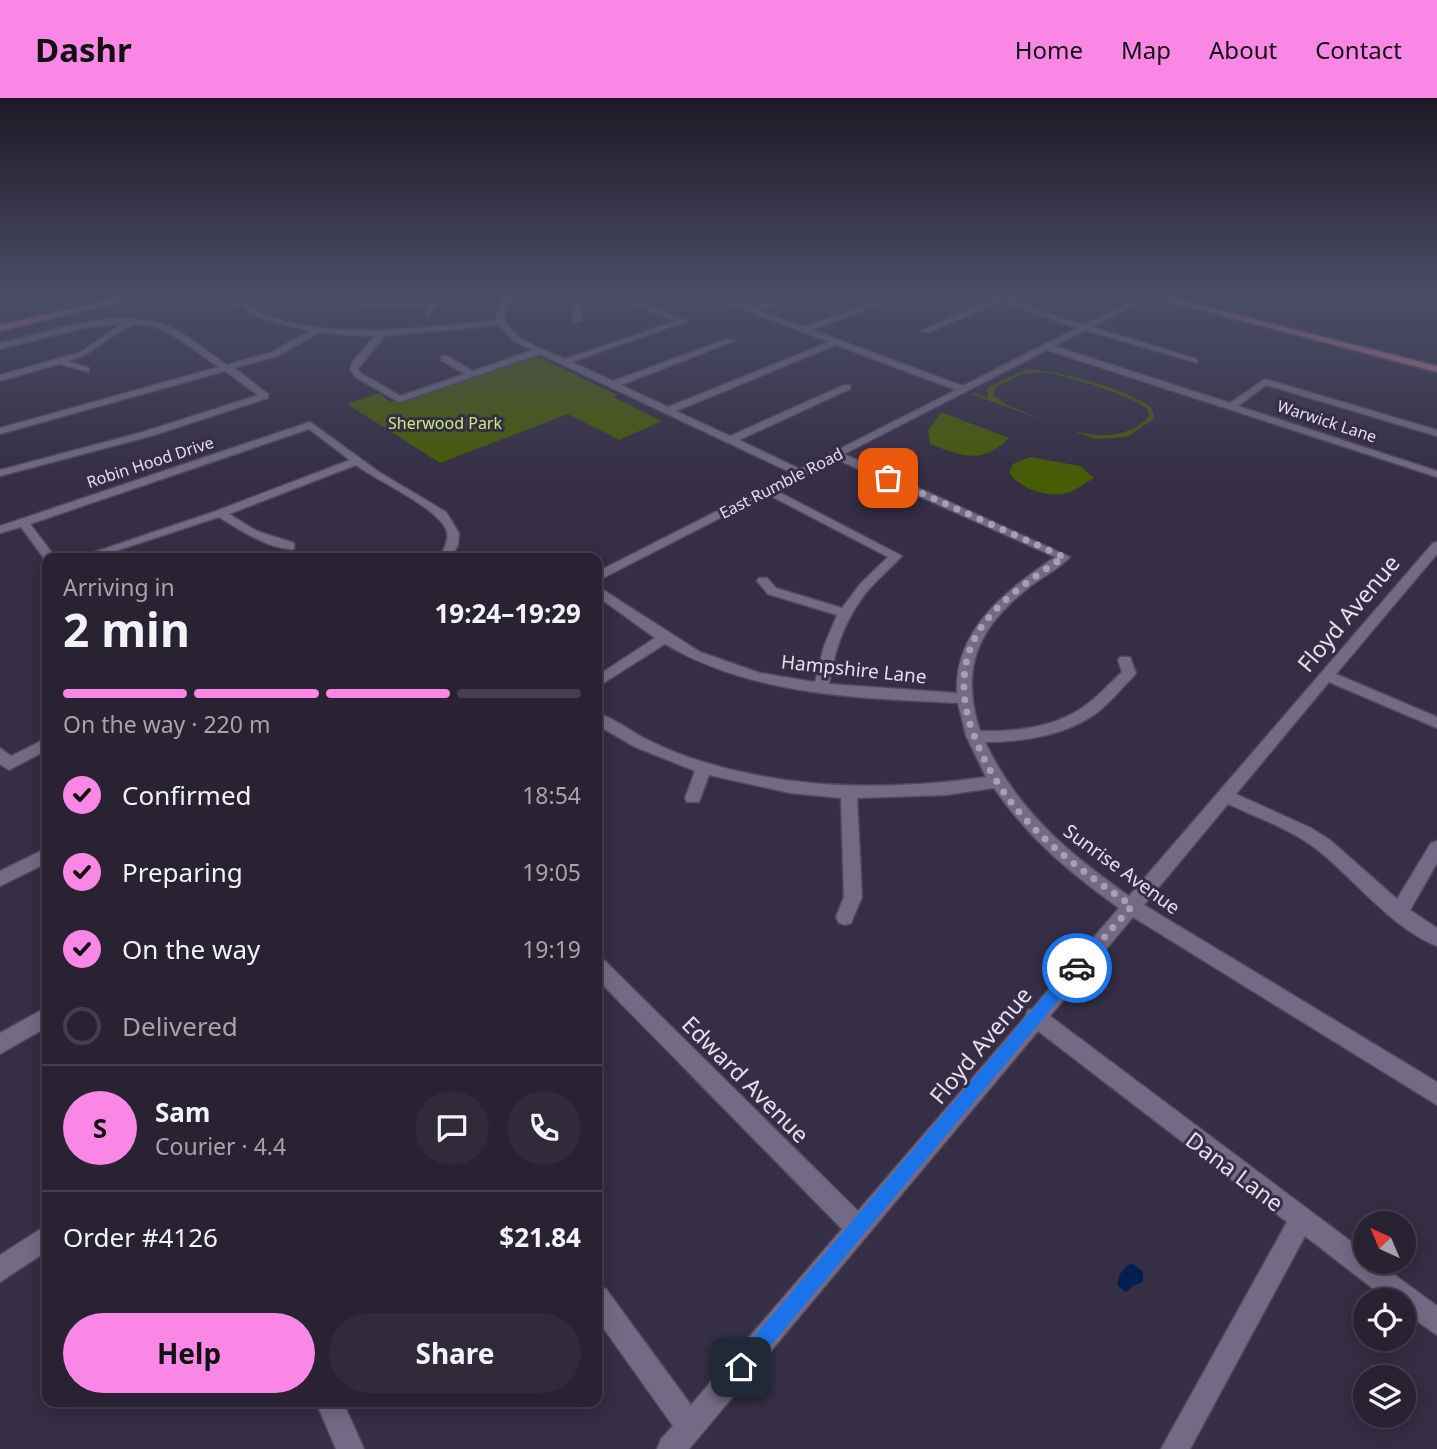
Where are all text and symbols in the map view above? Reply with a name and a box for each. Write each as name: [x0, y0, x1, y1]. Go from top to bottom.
text: Dashr: [35, 27, 132, 72]
text: Home: [1015, 33, 1083, 66]
text: Map: [1121, 33, 1171, 66]
text: About: [1209, 33, 1277, 66]
text: Contact: [1315, 33, 1402, 66]
street label: Warwick Lane: [1274, 395, 1380, 447]
park label: Sherwood Park: [388, 412, 502, 434]
street label: Robin Hood Drive: [84, 431, 216, 493]
street label: East Rumble Road: [715, 442, 847, 524]
pin: [858, 448, 918, 508]
icon: bag: [869, 459, 907, 497]
street label: Floyd Avenue: [1289, 548, 1407, 678]
text: Arriving in: [63, 571, 175, 603]
text: 19:24–19:29: [434, 595, 581, 631]
text: 2 min: [63, 598, 190, 660]
street label: Hampshire Lane: [780, 648, 928, 690]
text: On the way · 220 m: [63, 708, 270, 740]
icon: check: [63, 776, 101, 814]
text: Confirmed: [122, 777, 252, 813]
text: 18:54: [522, 779, 581, 811]
street label: Sunrise Avenue: [1058, 818, 1186, 920]
icon: check: [63, 853, 101, 891]
text: Preparing: [122, 854, 243, 890]
text: 19:05: [522, 856, 581, 888]
icon: check: [63, 930, 101, 968]
text: On the way: [122, 931, 260, 967]
text: 19:19: [522, 933, 581, 965]
courier: [1042, 933, 1112, 1003]
icon: car: [1058, 949, 1096, 987]
street label: Floyd Avenue: [921, 980, 1039, 1110]
text: Delivered: [122, 1008, 238, 1044]
street label: Edward Avenue: [675, 1008, 817, 1150]
button: chat: [415, 1091, 489, 1165]
button: phone: [507, 1091, 581, 1165]
text: Sam: [155, 1094, 210, 1130]
text: S: [93, 1110, 107, 1146]
street label: Dana Lane: [1179, 1124, 1291, 1218]
text: Courier · 4.4: [155, 1130, 286, 1162]
north arrow: [1353, 1211, 1416, 1274]
map controls: [1353, 1211, 1416, 1428]
text: Order #4126: [63, 1219, 218, 1255]
text: $21.84: [499, 1219, 581, 1255]
button: locate: [1353, 1288, 1416, 1351]
button: Help: [63, 1313, 315, 1393]
button: Share: [329, 1313, 581, 1393]
pin: [711, 1337, 771, 1397]
icon: home: [722, 1348, 760, 1386]
button: layers: [1353, 1365, 1416, 1428]

